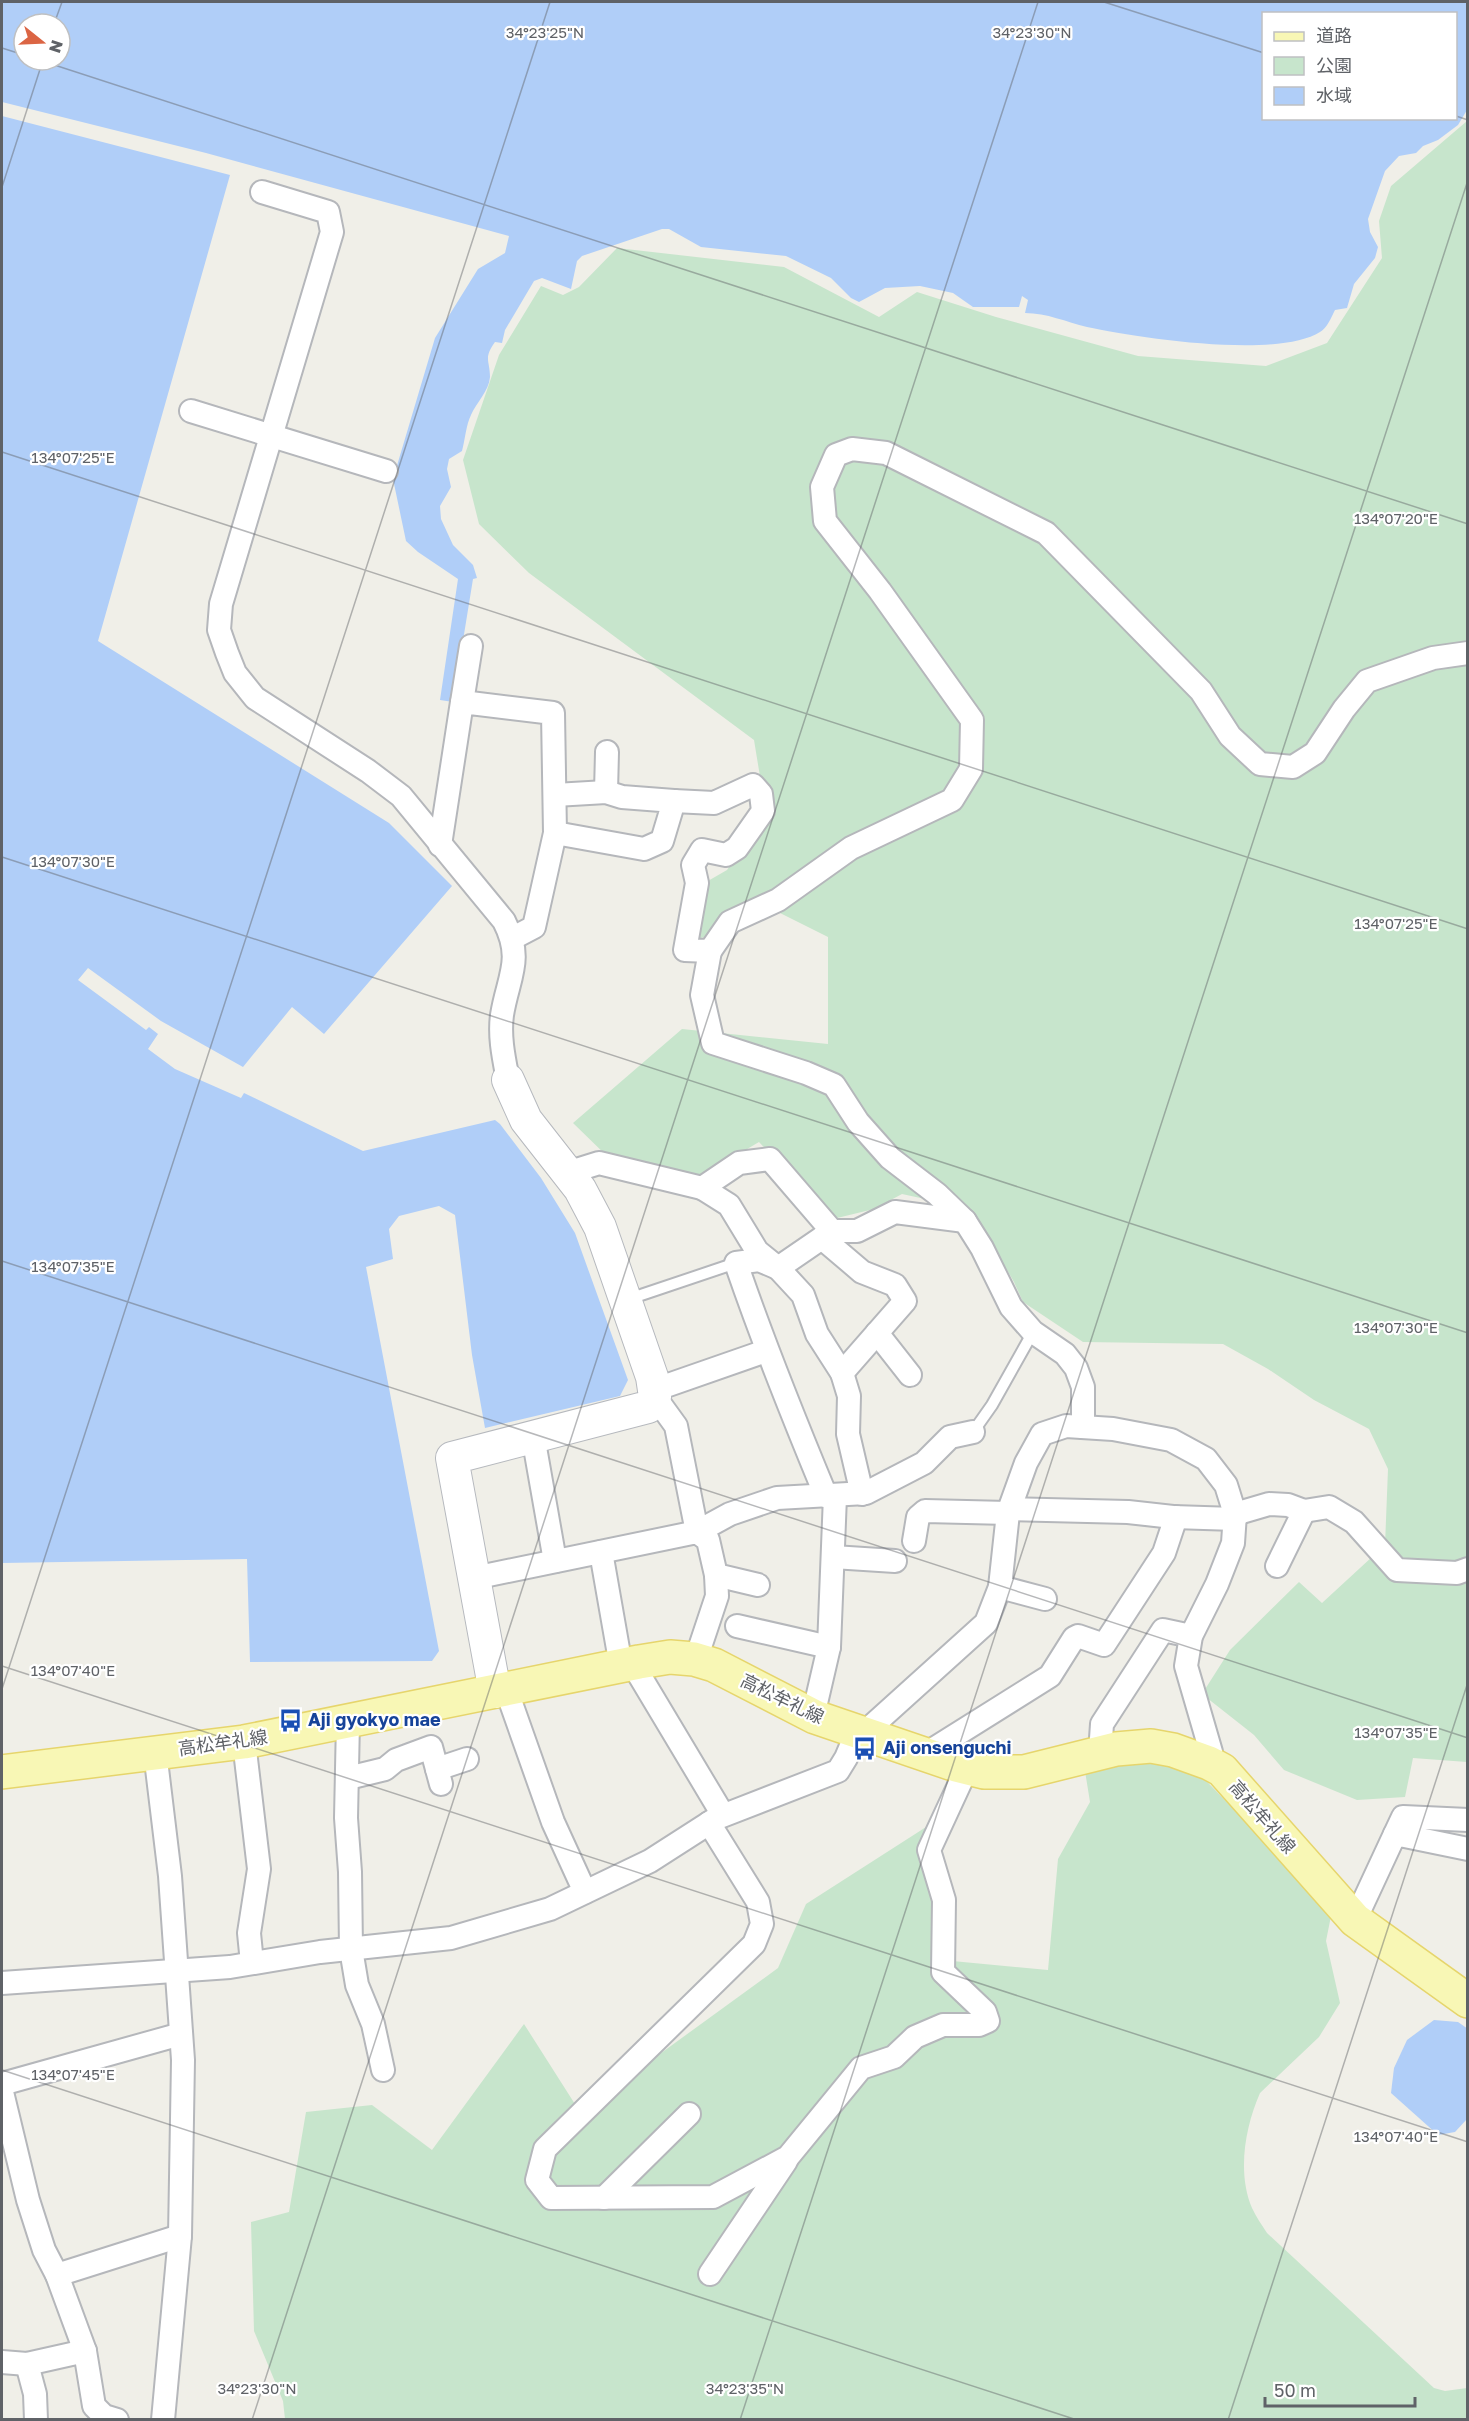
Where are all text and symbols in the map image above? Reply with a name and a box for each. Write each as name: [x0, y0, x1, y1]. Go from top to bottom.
north arrow: [12, 12, 72, 72]
legend: [1262, 12, 1457, 120]
text: 34°23'25"N: [506, 23, 584, 41]
text: 34°23'30"N: [992, 23, 1072, 41]
text: 道路: [1316, 24, 1352, 46]
text: N: [45, 38, 68, 56]
text: 公園: [1316, 54, 1352, 76]
text: 水域: [1316, 84, 1352, 106]
text: 134°07'25"E: [31, 448, 115, 466]
text: 134°07'20"E: [1354, 509, 1438, 527]
text: 134°07'30"E: [31, 852, 115, 870]
text: 134°07'25"E: [1354, 914, 1438, 932]
text: 134°07'35"E: [31, 1257, 115, 1275]
text: 134°07'30"E: [1354, 1318, 1438, 1336]
text: 134°07'40"E: [31, 1661, 115, 1679]
street label: 高松牟礼線: [737, 1668, 828, 1728]
bus stop icon: Aji gyokyo mae: [277, 1707, 303, 1733]
place label: Aji gyokyo mae: [308, 1708, 441, 1730]
text: 134°07'35"E: [1354, 1723, 1438, 1741]
street label: 高松牟礼線: [177, 1725, 269, 1759]
bus stop icon: Aji onsenguchi: [852, 1735, 878, 1761]
place label: Aji onsenguchi: [883, 1736, 1011, 1758]
street label: 高松牟礼線: [1225, 1775, 1301, 1858]
text: 134°07'45"E: [31, 2065, 115, 2083]
text: 134°07'40"E: [1354, 2127, 1438, 2145]
scale bar: [1265, 2370, 1415, 2408]
text: 34°23'30"N: [217, 2379, 297, 2397]
text: 34°23'35"N: [706, 2379, 784, 2397]
text: 50 m: [1274, 2379, 1316, 2401]

